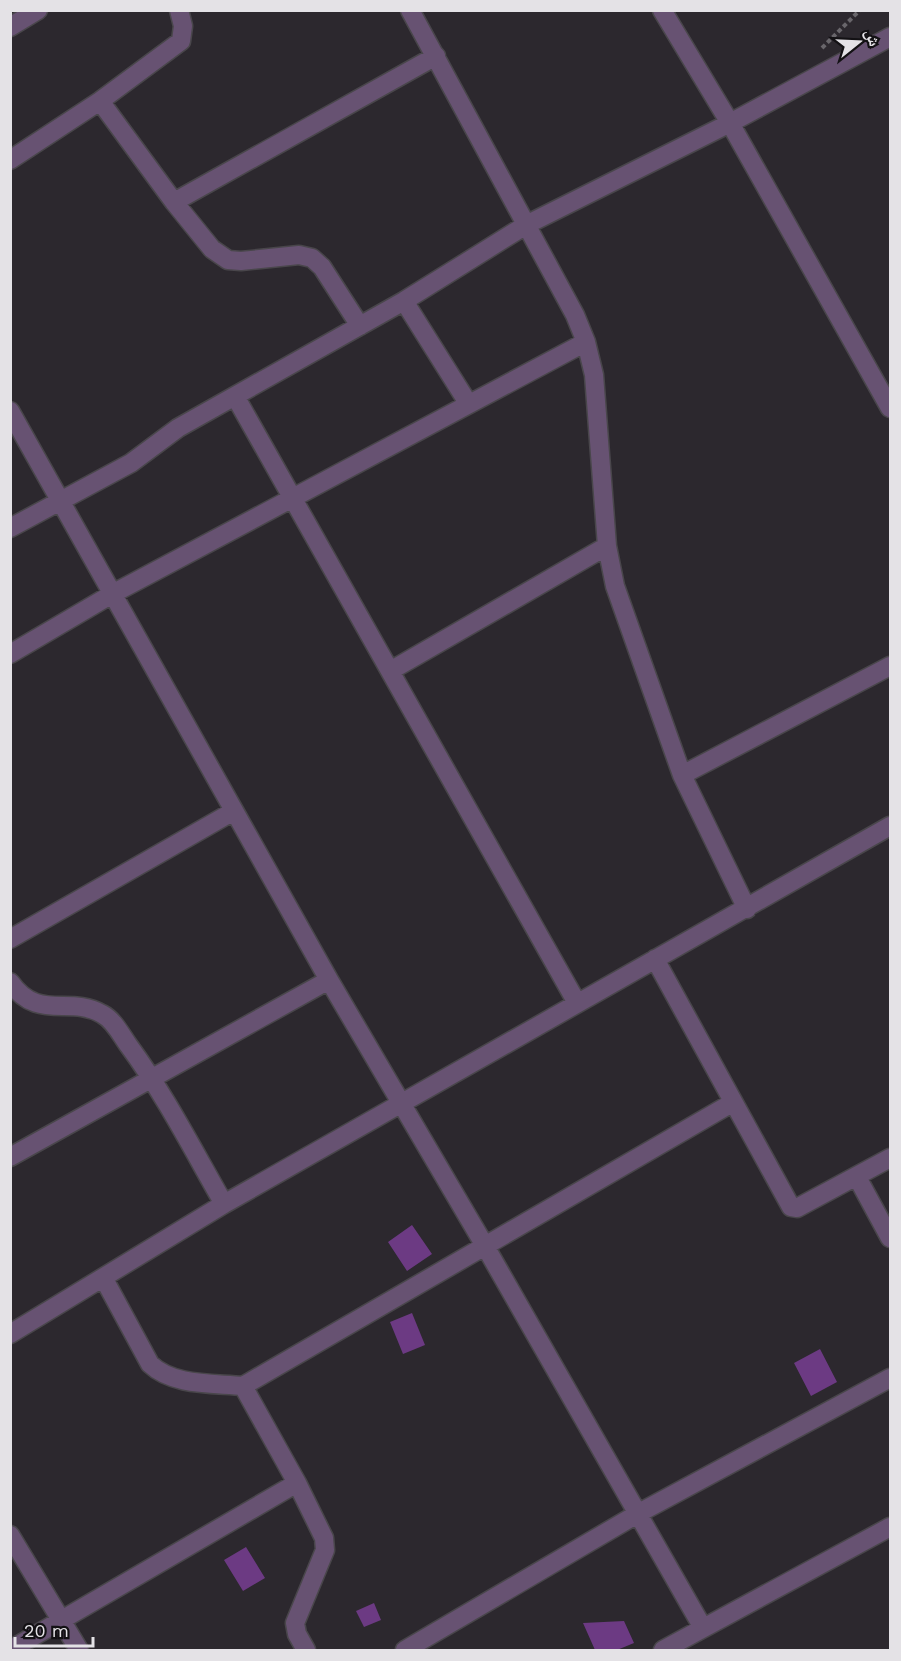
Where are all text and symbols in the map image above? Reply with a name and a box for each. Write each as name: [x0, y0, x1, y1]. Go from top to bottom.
north arrow: [829, 12, 889, 72]
text: ش: [861, 27, 884, 49]
scale bar: [15, 1610, 93, 1648]
text: 20 m: [24, 1620, 69, 1641]

